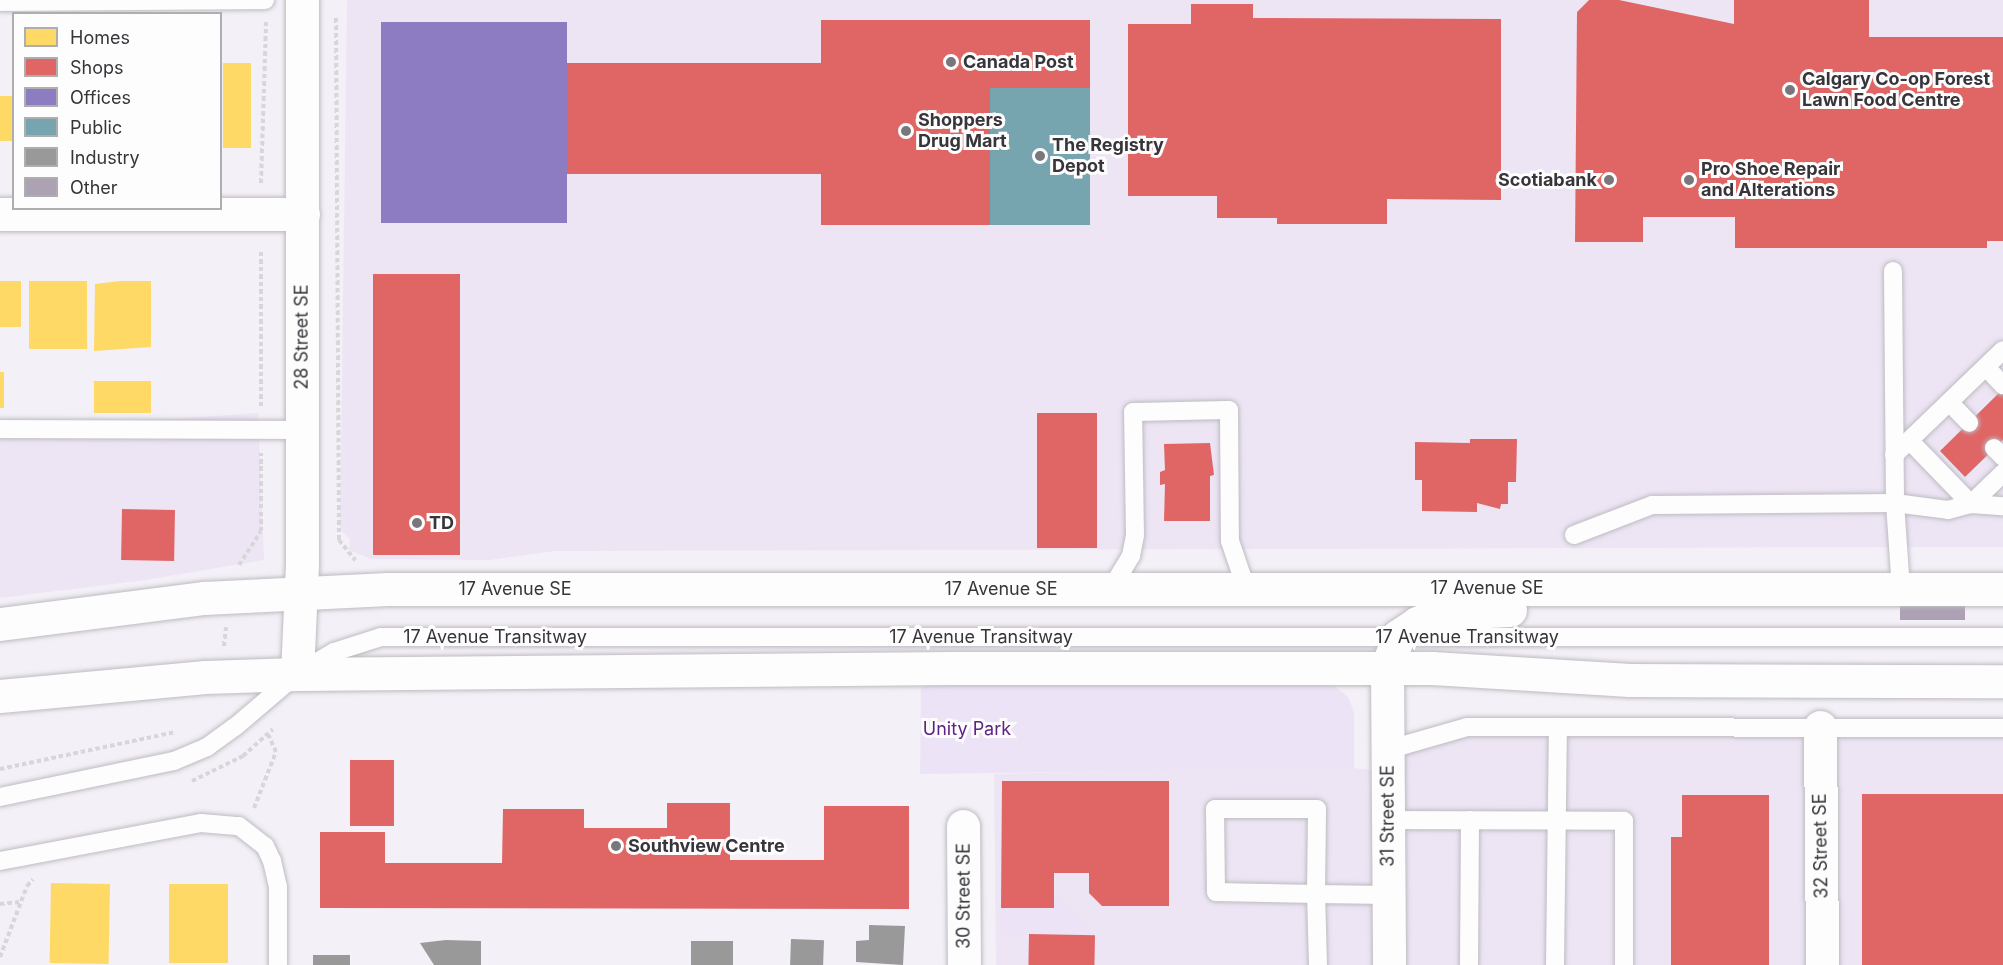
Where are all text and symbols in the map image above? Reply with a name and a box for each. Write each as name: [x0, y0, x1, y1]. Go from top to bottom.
legend: [12, 12, 222, 210]
text: Homes: [70, 27, 130, 48]
place label: Canada Post: [963, 51, 1074, 73]
marker: Canada Post: [944, 55, 958, 69]
text: Shops: [70, 57, 124, 78]
place label: Calgary Co-op Forest Lawn Food Centre: [1802, 69, 1990, 112]
marker: Calgary Co-op Forest Lawn Food Centre: [1783, 83, 1797, 97]
text: Offices: [70, 87, 131, 108]
place label: Shoppers Drug Mart: [918, 110, 1007, 152]
text: Public: [70, 117, 122, 138]
marker: Shoppers Drug Mart: [899, 124, 913, 138]
place label: The Registry Depot: [1052, 135, 1164, 178]
text: Industry: [70, 147, 140, 168]
marker: The Registry Depot: [1033, 149, 1047, 163]
place label: Pro Shoe Repair and Alterations: [1701, 159, 1840, 201]
place label: Scotiabank: [1498, 169, 1597, 191]
marker: Scotiabank: [1602, 173, 1616, 187]
marker: Pro Shoe Repair and Alterations: [1682, 173, 1696, 187]
text: Other: [70, 177, 118, 198]
street label: 28 Street SE: [291, 284, 313, 390]
place label: TD: [429, 512, 454, 534]
marker: TD: [410, 516, 424, 530]
street label: 17 Avenue SE: [1430, 577, 1544, 599]
street label: 17 Avenue SE: [458, 578, 572, 600]
street label: 17 Avenue SE: [944, 578, 1058, 600]
street label: 17 Avenue Transitway: [403, 626, 587, 648]
street label: 17 Avenue Transitway: [889, 626, 1073, 648]
street label: 17 Avenue Transitway: [1375, 626, 1559, 648]
park label: Unity Park: [923, 718, 1011, 740]
street label: 31 Street SE: [1377, 765, 1399, 867]
street label: 32 Street SE: [1809, 793, 1833, 899]
place label: Southview Centre: [628, 835, 785, 857]
marker: Southview Centre: [609, 839, 623, 853]
street label: 30 Street SE: [953, 843, 975, 949]

